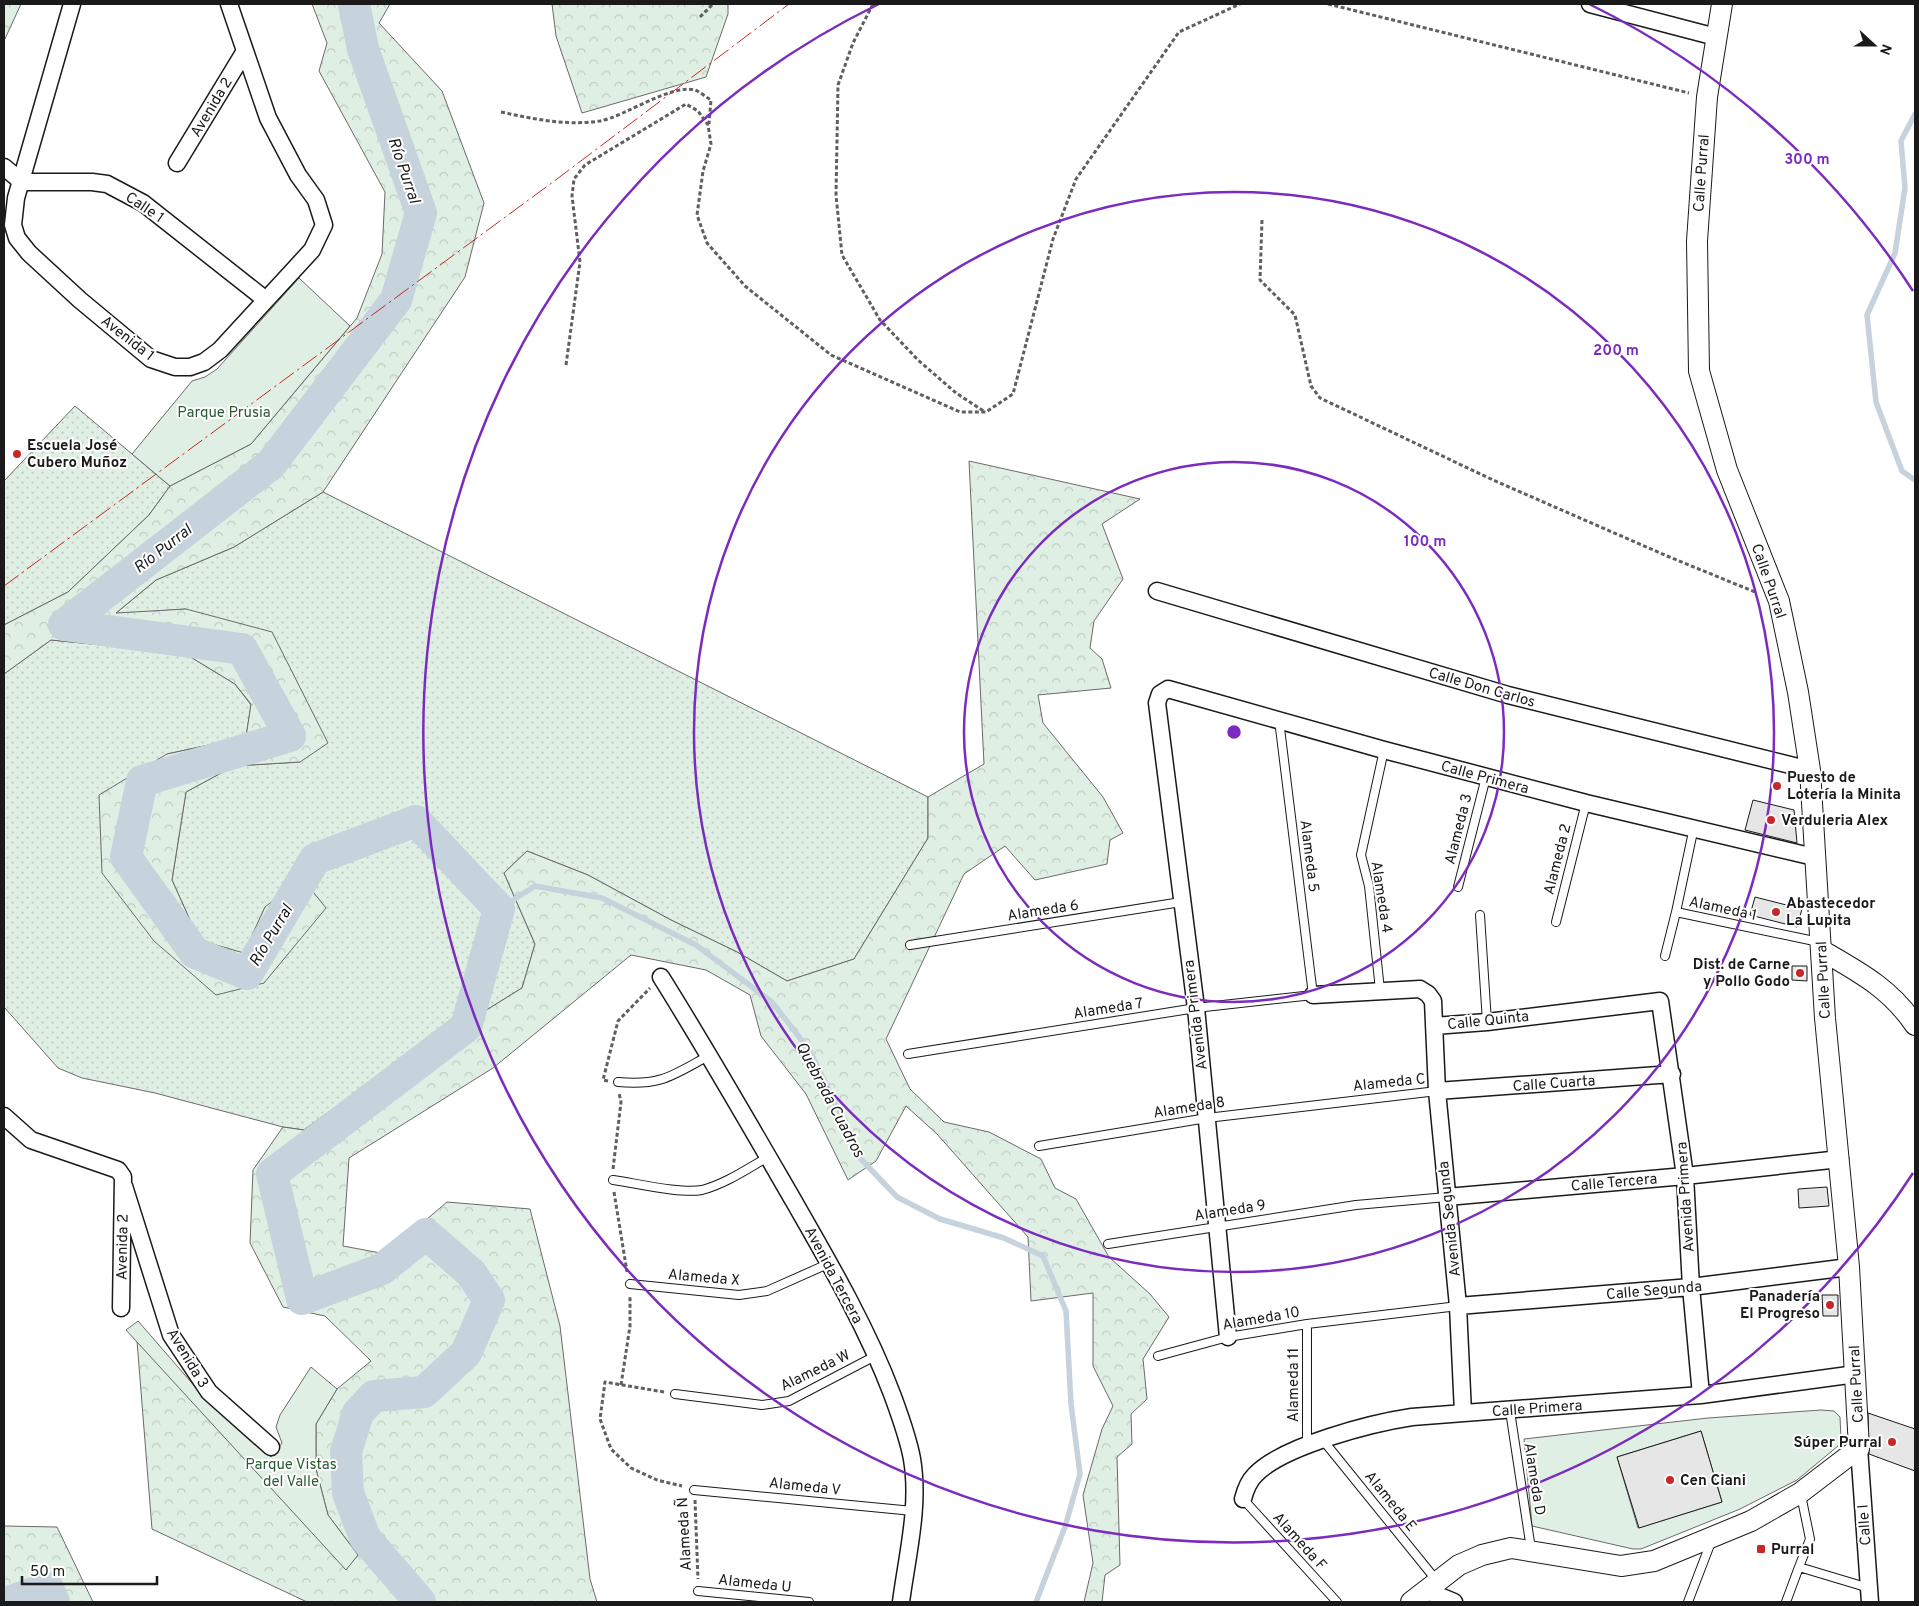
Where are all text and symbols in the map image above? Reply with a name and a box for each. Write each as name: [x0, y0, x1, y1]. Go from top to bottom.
north arrow: [1849, 20, 1899, 70]
text: N: [1875, 41, 1894, 57]
street label: Avenida 2: [187, 74, 238, 141]
street label: Calle Purral: [1690, 134, 1715, 213]
water label: Río Purral: [383, 135, 424, 207]
text: 300 m: [1784, 151, 1830, 170]
street label: Calle 1: [121, 188, 167, 228]
street label: Avenida 1: [96, 312, 158, 366]
text: 200 m: [1593, 342, 1639, 361]
park label: Parque Prusia: [177, 404, 271, 423]
place label: Escuela José Cubero Muñoz: [27, 437, 127, 473]
marker: Escuela José Cubero Muñoz: [11, 448, 23, 460]
water label: Río Purral: [130, 520, 197, 579]
text: 100 m: [1404, 533, 1446, 552]
street label: Calle Purral: [1746, 542, 1789, 621]
street label: Calle Don Carlos: [1426, 664, 1537, 713]
centre of rings: [1225, 723, 1243, 741]
street label: Calle Primera: [1438, 758, 1531, 799]
place label: Puesto de Lotería la Minita: [1787, 769, 1901, 805]
marker: Puesto de Lotería la Minita: [1771, 780, 1783, 792]
street label: Alameda 3: [1441, 792, 1477, 867]
place label: Verduleria Alex: [1781, 812, 1888, 831]
marker: Verduleria Alex: [1765, 814, 1777, 826]
street label: Alameda 5: [1295, 819, 1322, 893]
street label: Alameda 2: [1540, 822, 1576, 897]
street label: Alameda 4: [1365, 860, 1396, 935]
street label: Alameda 1: [1687, 893, 1758, 926]
place label: Abastecedor La Lupita: [1786, 895, 1876, 931]
street label: Alameda 6: [1006, 896, 1080, 927]
water label: Río Purral: [245, 901, 298, 971]
marker: Abastecedor La Lupita: [1770, 906, 1782, 918]
street label: Calle Purral: [1813, 941, 1836, 1019]
place label: Dist. de Carne y Pollo Godo: [1693, 956, 1790, 992]
street label: Avenida Primera: [1180, 959, 1213, 1071]
marker: Dist. de Carne y Pollo Godo: [1794, 967, 1806, 979]
street label: Alameda 7: [1072, 995, 1145, 1024]
street label: Calle Quinta: [1446, 1008, 1530, 1035]
water label: Quebrada Cuadros: [790, 1039, 868, 1162]
street label: Alameda C: [1352, 1070, 1426, 1097]
street label: Calle Cuarta: [1512, 1072, 1596, 1097]
street label: Alameda 8: [1152, 1093, 1227, 1124]
street label: Avenida Primera: [1673, 1141, 1700, 1253]
street label: Avenida Segunda: [1435, 1160, 1466, 1278]
street label: Calle Tercera: [1570, 1170, 1658, 1197]
street label: Alameda 9: [1193, 1196, 1267, 1227]
street label: Avenida 2: [113, 1214, 134, 1280]
street label: Avenida Tercera: [799, 1224, 866, 1327]
street label: Alameda X: [667, 1266, 741, 1291]
street label: Calle Segunda: [1605, 1278, 1703, 1305]
place label: Panadería El Progreso: [1740, 1288, 1820, 1324]
marker: Panadería El Progreso: [1824, 1299, 1836, 1311]
street label: Alameda 10: [1221, 1303, 1302, 1336]
street label: Avenida 3: [161, 1325, 212, 1392]
street label: Calle Purral: [1846, 1345, 1869, 1423]
street label: Alameda W: [778, 1346, 854, 1396]
street label: Alameda 11: [1285, 1348, 1304, 1422]
street label: Calle Primera: [1491, 1397, 1583, 1422]
place label: Súper Purral: [1793, 1434, 1882, 1453]
marker: Súper Purral: [1886, 1436, 1898, 1448]
street label: Alameda D: [1518, 1441, 1549, 1517]
park label: Parque Vistas del Valle: [245, 1456, 337, 1492]
street label: Alameda E: [1360, 1468, 1420, 1536]
place label: Cen Ciani: [1680, 1472, 1746, 1491]
street label: Alameda V: [768, 1474, 842, 1501]
marker: Cen Ciani: [1664, 1474, 1676, 1486]
street label: Alameda Ñ: [673, 1497, 697, 1571]
street label: Calle I: [1855, 1504, 1876, 1546]
street label: Alameda F: [1268, 1509, 1330, 1575]
place label: Purral: [1771, 1541, 1814, 1560]
marker: Purral: [1755, 1543, 1767, 1555]
scale bar: [22, 1554, 158, 1586]
text: 50 m: [30, 1563, 65, 1582]
street label: Alameda U: [717, 1571, 792, 1598]

